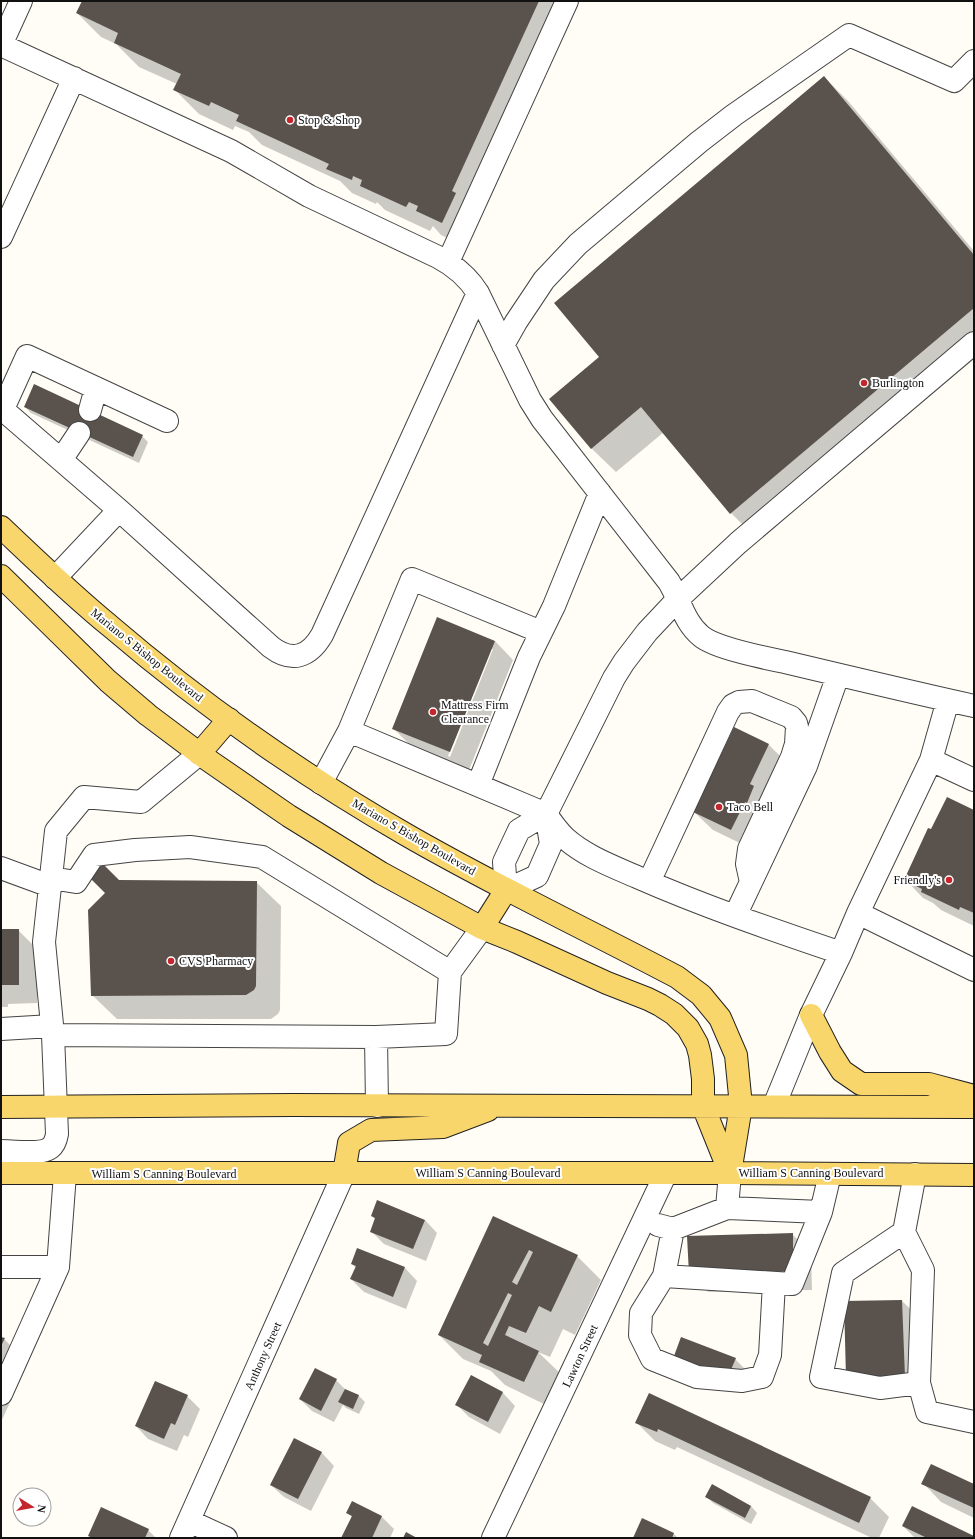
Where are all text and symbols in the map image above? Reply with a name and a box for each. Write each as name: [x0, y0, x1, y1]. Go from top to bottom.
place label: Stop & Shop: [298, 113, 360, 127]
marker: Stop & Shop: [285, 115, 295, 125]
place label: Burlington: [872, 376, 924, 390]
marker: Burlington: [859, 378, 869, 388]
street label: Mariano S Bishop Boulevard: [88, 605, 206, 705]
place label: Mattress Firm Clearance: [441, 698, 509, 726]
marker: Mattress Firm Clearance: [428, 707, 438, 717]
street label: Mariano S Bishop Boulevard: [350, 796, 478, 878]
place label: Taco Bell: [727, 800, 774, 814]
marker: Taco Bell: [714, 802, 724, 812]
place label: Friendly's: [894, 873, 941, 887]
marker: Friendly's: [944, 875, 954, 885]
place label: CVS Pharmacy: [179, 954, 253, 968]
marker: CVS Pharmacy: [166, 956, 176, 966]
street label: William S Canning Boulevard: [415, 1166, 561, 1180]
street label: William S Canning Boulevard: [738, 1166, 884, 1180]
street label: William S Canning Boulevard: [91, 1167, 237, 1181]
street label: Anthony Street: [242, 1319, 285, 1392]
street label: Lawton Street: [559, 1322, 601, 1390]
north arrow: [12, 1487, 52, 1527]
text: N: [35, 1504, 48, 1514]

